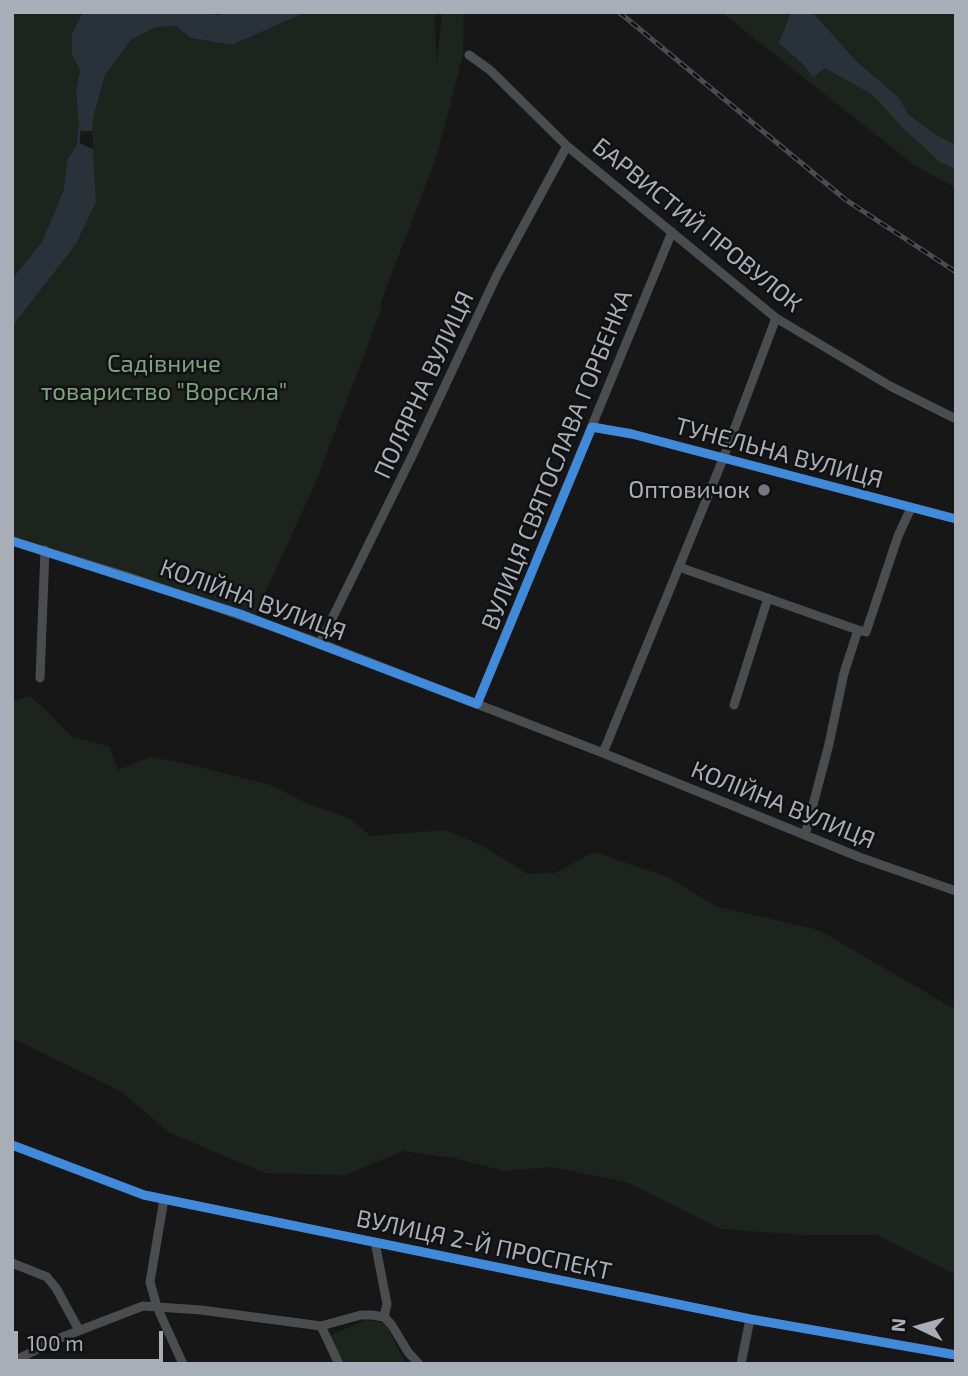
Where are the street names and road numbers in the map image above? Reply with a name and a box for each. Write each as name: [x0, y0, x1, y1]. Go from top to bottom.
street label: БАРВИСТИЙ ПРОВУЛОК: [587, 132, 807, 318]
street label: ВУЛИЦЯ СВЯТОСЛАВА ГОРБЕНКА: [475, 286, 639, 634]
street label: ПОЛЯРНА ВУЛИЦЯ: [368, 287, 480, 483]
street label: ТУНЕЛЬНА ВУЛИЦЯ: [672, 411, 886, 495]
street label: КОЛІЙНА ВУЛИЦЯ: [156, 553, 350, 647]
street label: КОЛІЙНА ВУЛИЦЯ: [687, 755, 879, 855]
street label: ВУЛИЦЯ 2-Й ПРОСПЕКТ: [354, 1204, 614, 1286]

